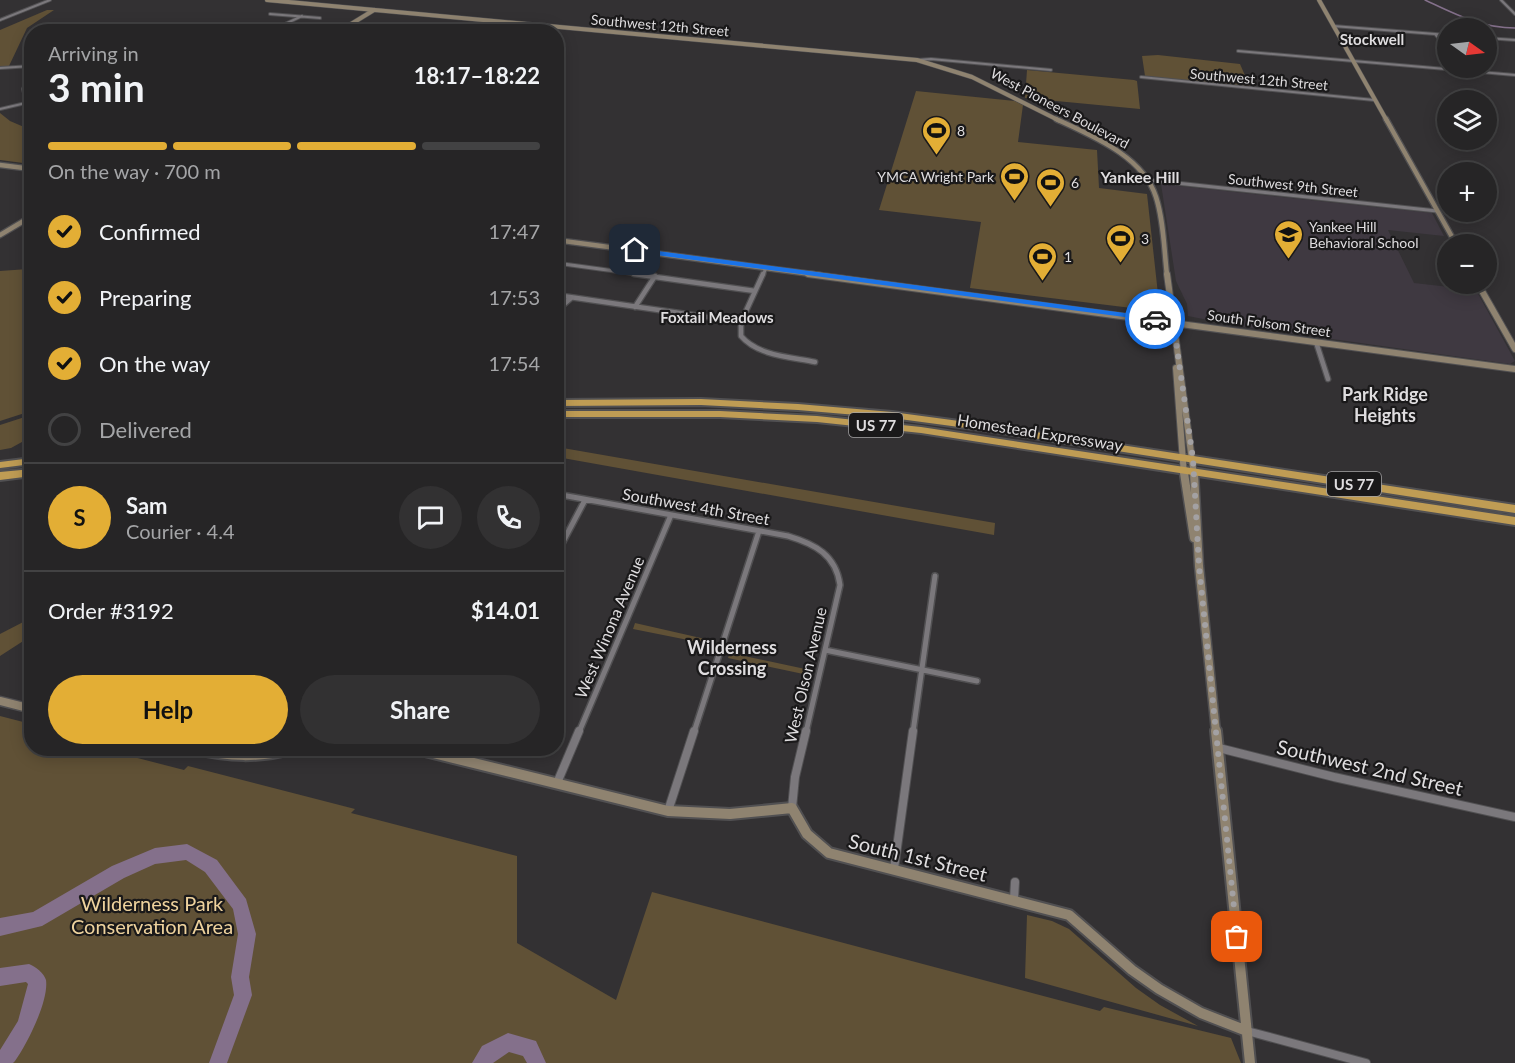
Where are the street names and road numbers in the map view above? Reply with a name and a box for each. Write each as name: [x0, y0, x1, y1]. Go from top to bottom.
street label: Southwest 12th Street: [590, 10, 730, 40]
street label: West Pioneers Boulevard: [988, 64, 1132, 152]
street label: Southwest 12th Street: [1189, 64, 1329, 94]
street label: Southwest 9th Street: [1227, 170, 1359, 200]
street label: South Folsom Street: [1206, 306, 1332, 340]
street label: Homestead Expressway: [956, 410, 1125, 455]
road number: US 77: [849, 413, 903, 437]
road number: US 77: [1327, 472, 1381, 496]
street label: Southwest 4th Street: [621, 484, 771, 528]
street label: West Winona Avenue: [570, 553, 648, 701]
street label: West Olson Avenue: [780, 605, 830, 745]
street label: Southwest 2nd Street: [1275, 734, 1465, 800]
street label: South 1st Street: [846, 828, 990, 886]

